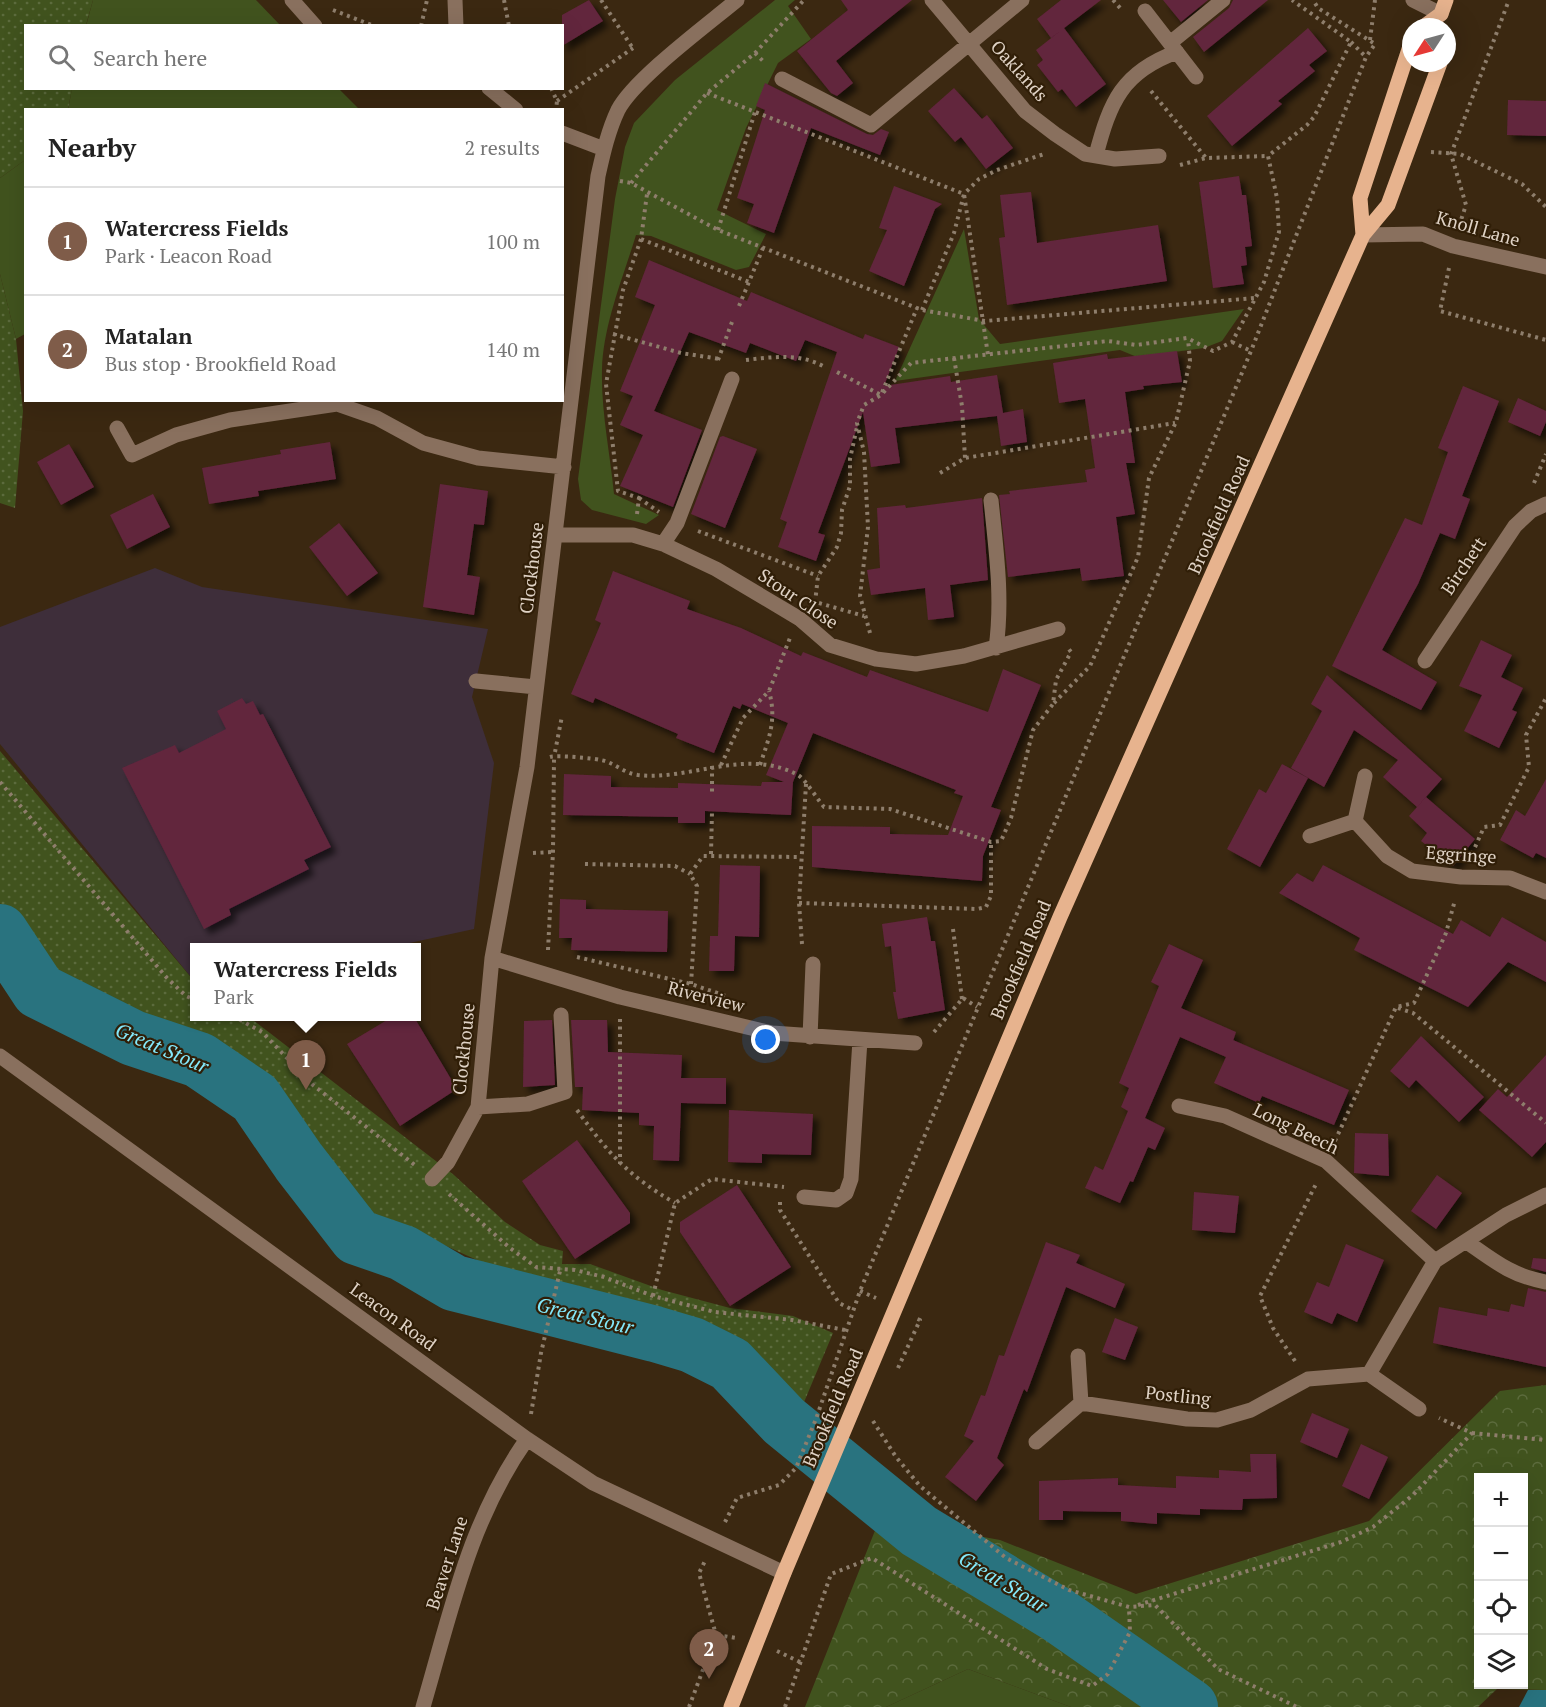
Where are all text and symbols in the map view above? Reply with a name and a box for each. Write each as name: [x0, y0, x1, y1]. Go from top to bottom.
north arrow: [1402, 18, 1456, 72]
search box: [24, 24, 564, 90]
street label: Oaklands: [986, 35, 1054, 106]
icon: search: [45, 41, 78, 74]
text: Search here: [93, 43, 207, 72]
text: Nearby: [48, 130, 136, 164]
text: 2 results: [465, 134, 540, 161]
street label: Knoll Lane: [1434, 205, 1523, 251]
text: Watercress Fields: [105, 213, 288, 242]
text: 1: [62, 228, 73, 255]
text: 100 m: [486, 228, 540, 255]
text: Park · Leacon Road: [105, 242, 272, 269]
text: Matalan: [105, 321, 192, 350]
text: 2: [62, 336, 73, 363]
text: 140 m: [486, 336, 540, 363]
text: Bus stop · Brookfield Road: [105, 350, 336, 377]
street label: Brookfield Road: [1181, 452, 1255, 577]
street label: Clockhouse: [513, 521, 549, 615]
street label: Birchett: [1435, 532, 1491, 599]
street label: Stour Close: [754, 563, 843, 634]
street label: Eggringe: [1425, 840, 1497, 868]
street label: Brookfield Road: [984, 896, 1056, 1023]
popup: [190, 943, 421, 1021]
text: Watercress Fields: [214, 954, 397, 983]
street label: Riverview: [665, 975, 748, 1017]
text: Park: [214, 983, 254, 1010]
street label: Clockhouse: [446, 1002, 480, 1096]
water label: Great Stour: [112, 1016, 214, 1080]
your location: [751, 1025, 780, 1054]
pin: 1: [286, 1040, 326, 1090]
street label: Long Beech: [1250, 1097, 1344, 1159]
street label: Leacon Road: [346, 1277, 442, 1356]
water label: Great Stour: [534, 1290, 638, 1341]
street label: Brookfield Road: [796, 1344, 868, 1471]
street label: Postling: [1144, 1380, 1213, 1410]
map controls: [1474, 1473, 1528, 1689]
button: +: [1474, 1473, 1528, 1527]
street label: Beaver Lane: [420, 1513, 472, 1613]
button: −: [1474, 1527, 1528, 1581]
water label: Great Stour: [954, 1545, 1054, 1619]
button: locate: [1474, 1581, 1528, 1635]
pin: 2: [690, 1630, 728, 1679]
button: layers: [1474, 1635, 1528, 1689]

